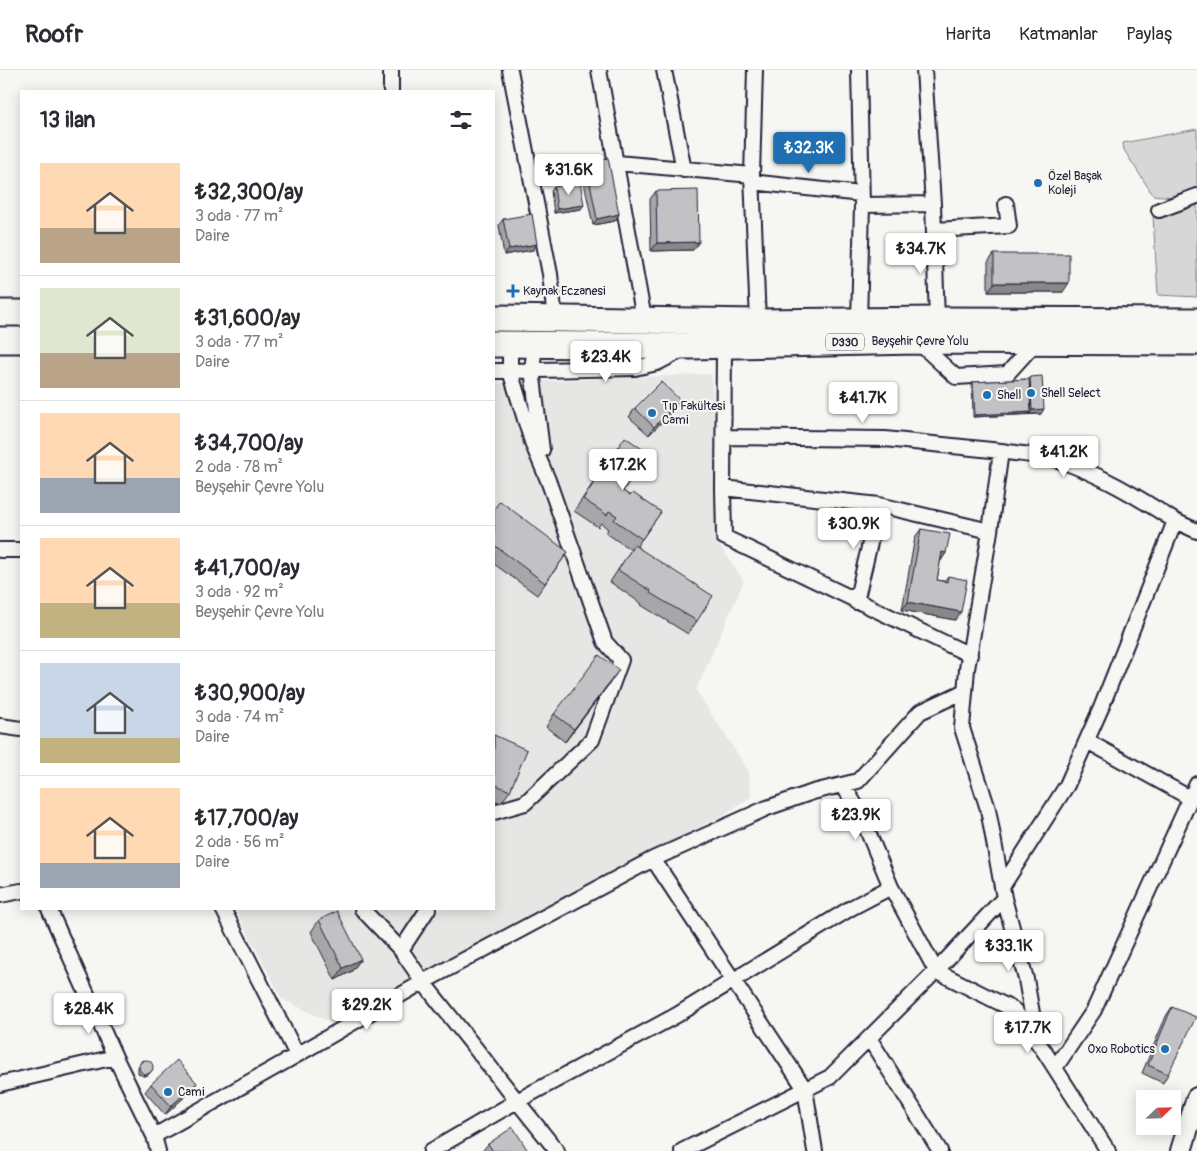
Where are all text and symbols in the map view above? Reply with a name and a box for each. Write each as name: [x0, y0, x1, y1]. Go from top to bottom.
text: Roofr: [25, 20, 83, 49]
text: Harita: [945, 23, 991, 46]
text: Katmanlar: [1019, 23, 1098, 46]
text: Paylaş: [1126, 23, 1172, 46]
icon: filters: [447, 106, 475, 134]
text: 13 ilan: [40, 107, 95, 134]
pin: ₺32.3K: [768, 132, 850, 174]
text: ₺32.3K: [784, 138, 834, 158]
pin: ₺31.6K: [528, 154, 610, 196]
text: ₺31.6K: [545, 160, 593, 180]
place label: Özel Başak Koleji: [1048, 168, 1102, 198]
marker: Özel Başak Koleji: [1032, 177, 1044, 189]
text: ₺32,300/ay: [195, 179, 303, 206]
icon: home: [80, 183, 140, 243]
text: 3 oda · 77 m²: [195, 206, 283, 226]
text: Daire: [195, 226, 229, 246]
pin: ₺34.7K: [880, 232, 962, 275]
text: ₺34.7K: [896, 239, 946, 259]
place label: Kaynak Eczanesi: [523, 284, 606, 299]
marker: Kaynak Eczanesi: [507, 285, 519, 297]
text: ₺31,600/ay: [195, 305, 300, 332]
icon: home: [80, 308, 140, 368]
text: 3 oda · 77 m²: [195, 332, 283, 352]
road number: D330: [826, 334, 864, 350]
street label: Beyşehir Çevre Yolu: [871, 334, 969, 349]
pin: ₺23.4K: [565, 340, 647, 383]
text: ₺23.4K: [581, 347, 631, 367]
text: Daire: [195, 352, 229, 372]
pin: ₺41.7K: [822, 382, 904, 424]
place label: Shell Select: [1041, 386, 1101, 401]
marker: Shell Select: [1025, 387, 1037, 399]
text: ₺41.7K: [840, 388, 886, 408]
place label: Shell: [997, 388, 1021, 403]
marker: Shell: [981, 389, 993, 401]
place label: Tıp Fakültesi Cami: [662, 399, 725, 428]
marker: Tıp Fakültesi Cami: [646, 407, 658, 419]
text: ₺34,700/ay: [195, 430, 303, 457]
icon: home: [80, 433, 140, 493]
pin: ₺41.2K: [1023, 436, 1105, 478]
text: ₺41.2K: [1040, 442, 1088, 462]
pin: ₺17.2K: [582, 448, 664, 491]
text: ₺17.2K: [600, 455, 646, 475]
text: 2 oda · 78 m²: [195, 457, 283, 477]
text: Beyşehir Çevre Yolu: [195, 477, 324, 497]
pin: ₺30.9K: [813, 508, 895, 550]
text: ₺30.9K: [829, 514, 879, 534]
text: ₺41,700/ay: [195, 555, 299, 582]
icon: home: [80, 558, 140, 618]
text: 3 oda · 92 m²: [195, 582, 284, 602]
text: Beyşehir Çevre Yolu: [195, 602, 324, 622]
text: ₺30,900/ay: [195, 680, 305, 707]
icon: home: [80, 683, 140, 743]
text: 3 oda · 74 m²: [195, 707, 284, 727]
text: Daire: [195, 727, 229, 747]
pin: ₺23.9K: [815, 798, 897, 841]
text: ₺17,700/ay: [195, 805, 298, 832]
text: ₺23.9K: [832, 805, 880, 825]
icon: home: [80, 808, 140, 868]
text: 2 oda · 56 m²: [195, 832, 285, 852]
text: Daire: [195, 852, 229, 872]
pin: ₺33.1K: [968, 930, 1050, 972]
text: ₺33.1K: [986, 936, 1032, 956]
pin: ₺29.2K: [326, 988, 408, 1031]
pin: ₺28.4K: [48, 992, 130, 1035]
text: ₺29.2K: [343, 995, 391, 1015]
text: ₺28.4K: [64, 999, 114, 1019]
pin: ₺17.7K: [987, 1012, 1069, 1054]
text: ₺17.7K: [1005, 1018, 1051, 1038]
place label: Oxo Robotics: [1088, 1042, 1156, 1057]
marker: Oxo Robotics: [1159, 1043, 1171, 1055]
place label: Cami: [178, 1085, 205, 1100]
marker: Cami: [162, 1086, 174, 1098]
north arrow: [1136, 1090, 1181, 1135]
map controls: [1136, 1090, 1181, 1135]

